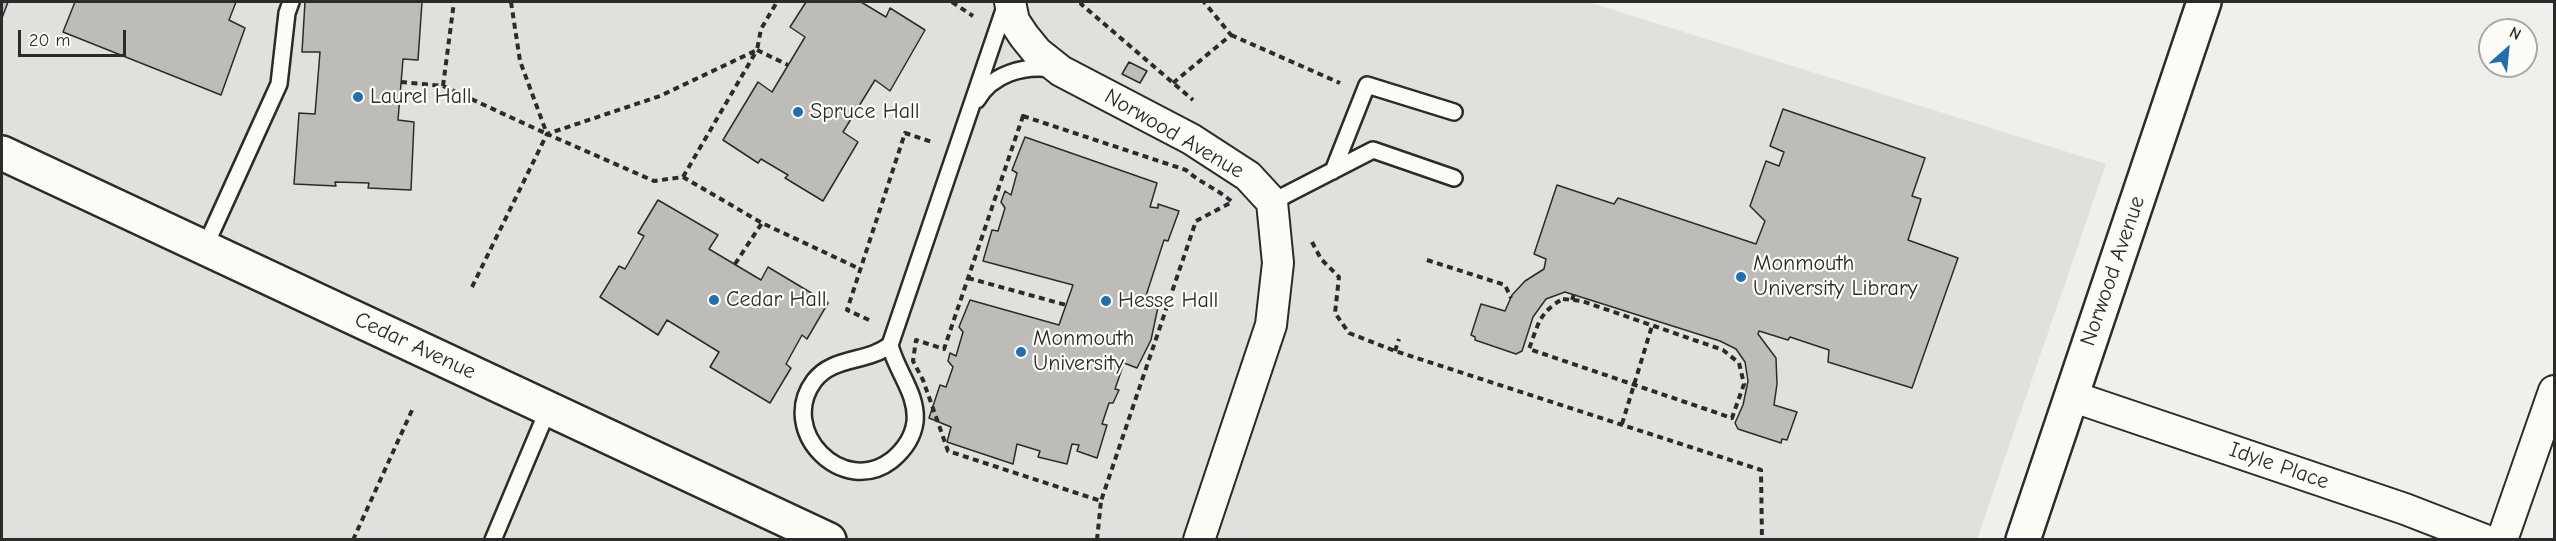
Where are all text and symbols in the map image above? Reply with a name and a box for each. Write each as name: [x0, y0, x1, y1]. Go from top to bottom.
scale bar: [21, 18, 129, 56]
north arrow: [2478, 18, 2538, 78]
text: N: [2507, 23, 2524, 44]
text: 20 m: [29, 30, 70, 51]
street label: Norwood Avenue: [1099, 83, 1249, 185]
place label: Laurel Hall: [370, 84, 472, 110]
marker: Laurel Hall: [351, 90, 365, 104]
place label: Spruce Hall: [810, 99, 920, 125]
marker: Spruce Hall: [791, 105, 805, 119]
street label: Norwood Avenue: [2075, 193, 2151, 349]
place label: Monmouth University Library: [1753, 251, 1917, 302]
marker: Monmouth University Library: [1734, 270, 1748, 284]
place label: Cedar Hall: [726, 287, 827, 313]
place label: Hesse Hall: [1118, 288, 1218, 314]
marker: Cedar Hall: [707, 293, 721, 307]
marker: Hesse Hall: [1099, 294, 1113, 308]
street label: Cedar Avenue: [350, 306, 480, 386]
place label: Monmouth University: [1033, 326, 1134, 378]
marker: Monmouth University: [1014, 345, 1028, 359]
street label: Idyle Place: [2226, 437, 2332, 495]

